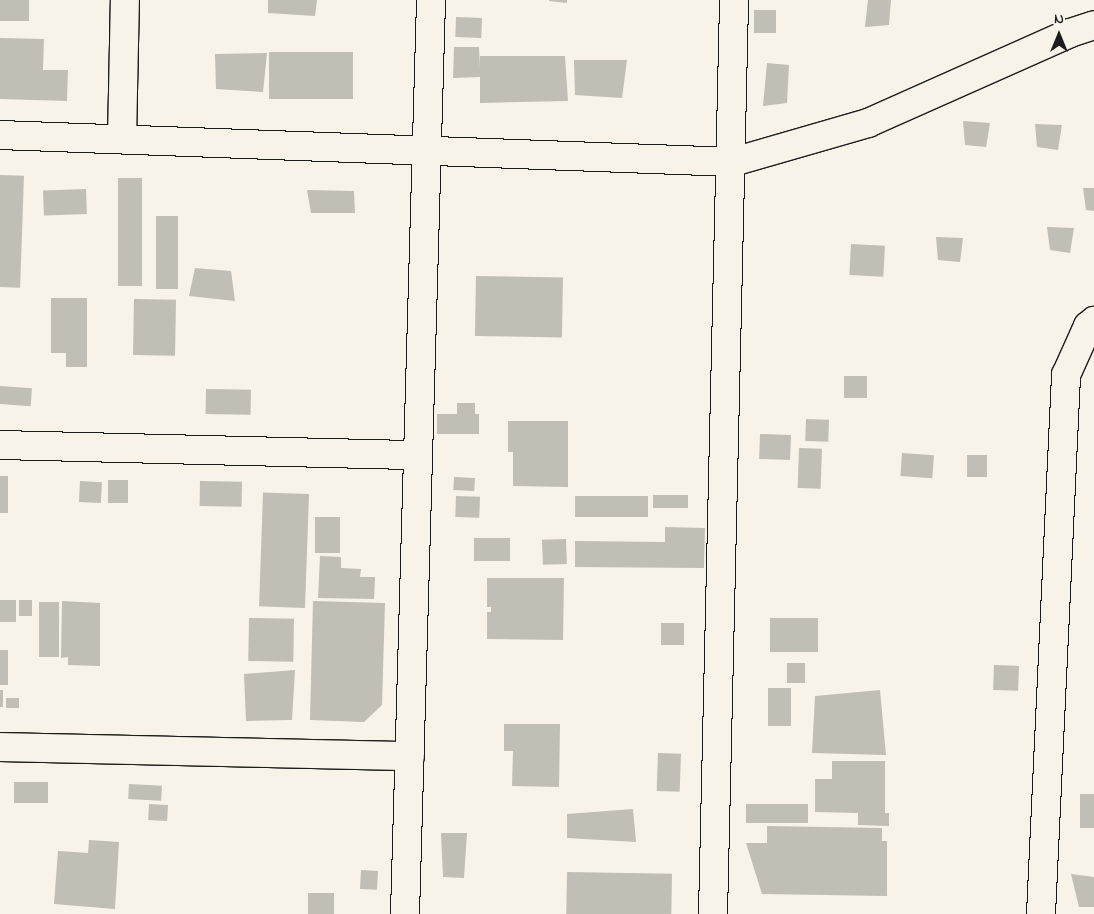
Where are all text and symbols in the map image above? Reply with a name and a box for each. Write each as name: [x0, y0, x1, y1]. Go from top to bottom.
text: N: [1054, 9, 1064, 30]
north arrow: [1034, 10, 1084, 60]

